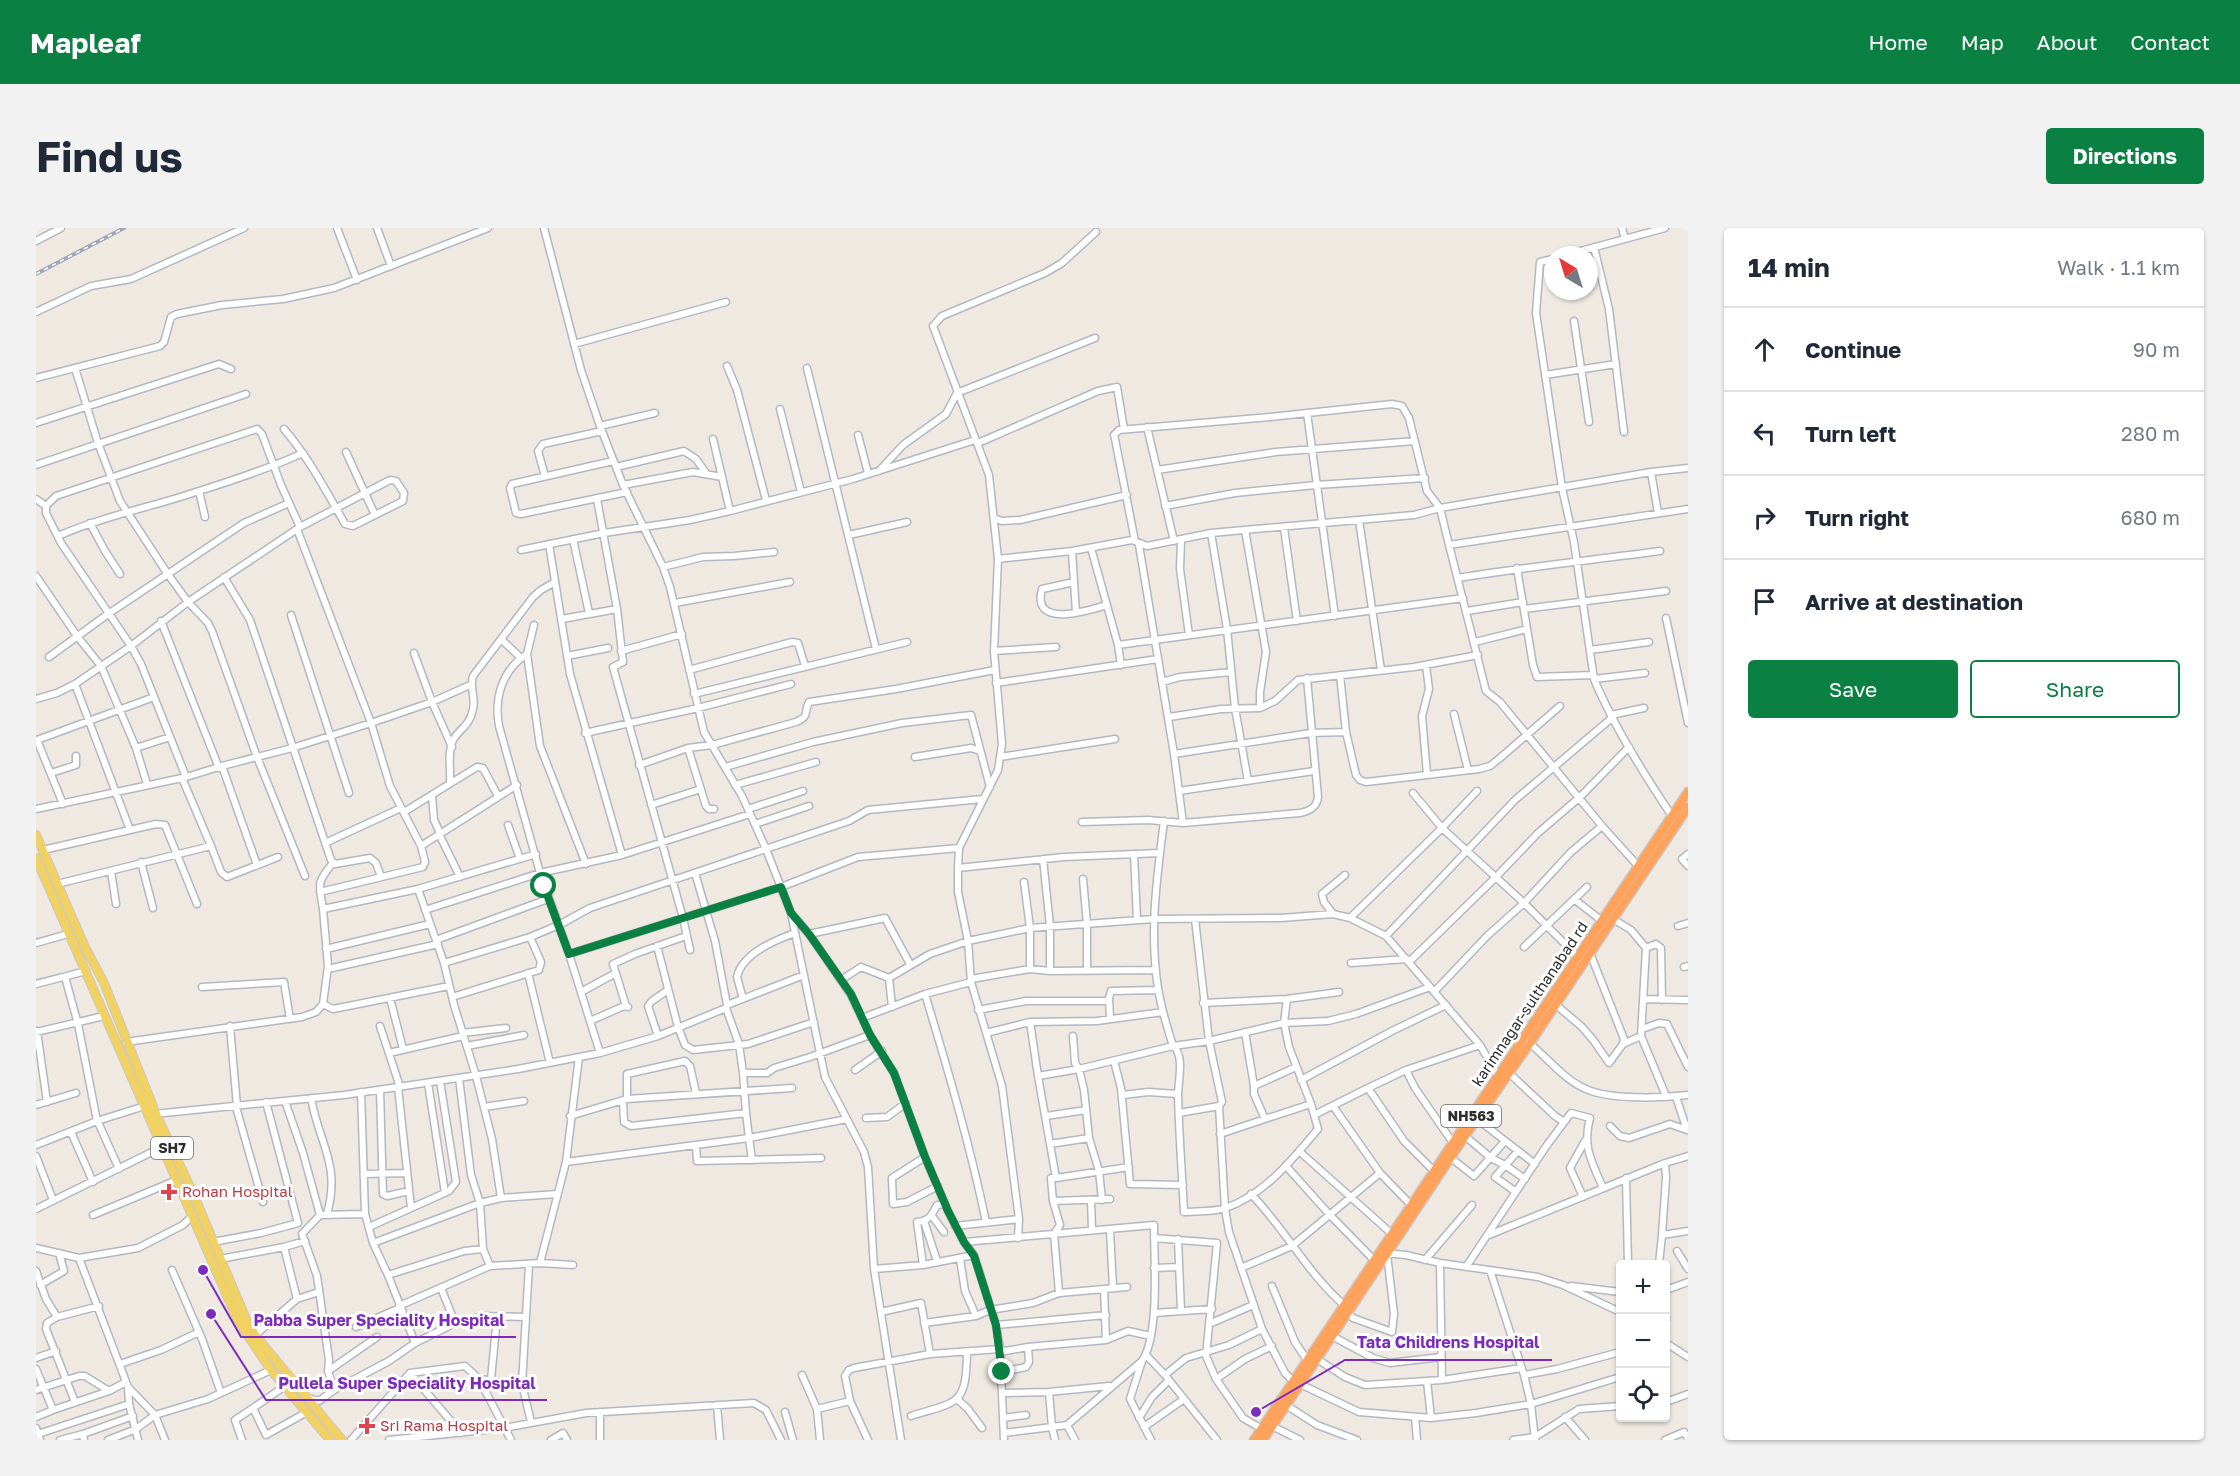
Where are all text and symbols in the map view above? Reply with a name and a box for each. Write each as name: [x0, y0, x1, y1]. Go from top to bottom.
text: Mapleaf: [30, 26, 141, 59]
text: Home: [1868, 29, 1928, 55]
text: Map: [1961, 29, 2004, 55]
text: About: [2037, 29, 2097, 55]
text: Contact: [2130, 29, 2210, 55]
button: Directions: [2046, 128, 2204, 184]
text: Find us: [36, 131, 183, 181]
north arrow: [1544, 246, 1598, 300]
text: 14 min: [1748, 252, 1830, 283]
text: Walk · 1.1 km: [2057, 255, 2180, 279]
icon: ahead: [1748, 333, 1781, 366]
text: Continue: [1805, 336, 1901, 363]
text: 90 m: [2133, 337, 2180, 361]
icon: left: [1748, 417, 1781, 450]
text: Turn left: [1805, 420, 1896, 447]
text: 280 m: [2121, 421, 2180, 445]
icon: right: [1748, 501, 1781, 534]
text: Turn right: [1805, 504, 1909, 531]
text: 680 m: [2121, 505, 2180, 529]
icon: arrive: [1748, 585, 1781, 618]
text: Arrive at destination: [1805, 588, 2023, 615]
button: Save: [1748, 660, 1958, 718]
button: Share: [1970, 660, 2180, 718]
route start: [530, 872, 556, 898]
street label: karimnagar-sulthanabad rd: [1467, 918, 1591, 1089]
road number: NH563: [1441, 1105, 1501, 1127]
road number: SH7: [151, 1137, 193, 1159]
place label: Rohan Hospital: [182, 1182, 293, 1200]
marker: Rohan Hospital: [160, 1183, 178, 1201]
map controls: [1616, 1260, 1670, 1422]
button: +: [1616, 1260, 1670, 1314]
callout: Pabba Super Speciality Hospital: [241, 1303, 516, 1337]
text: Pabba Super Speciality Hospital: [253, 1310, 505, 1330]
button: −: [1616, 1314, 1670, 1368]
callout: Tata Childrens Hospital: [1345, 1326, 1552, 1360]
text: Tata Childrens Hospital: [1357, 1332, 1540, 1352]
route end: [988, 1358, 1014, 1384]
callout: Pullela Super Speciality Hospital: [266, 1366, 547, 1400]
button: locate: [1616, 1368, 1670, 1422]
text: Pullela Super Speciality Hospital: [278, 1373, 536, 1393]
place label: Sri Rama Hospital: [380, 1416, 508, 1434]
marker: Sri Rama Hospital: [358, 1417, 376, 1435]

